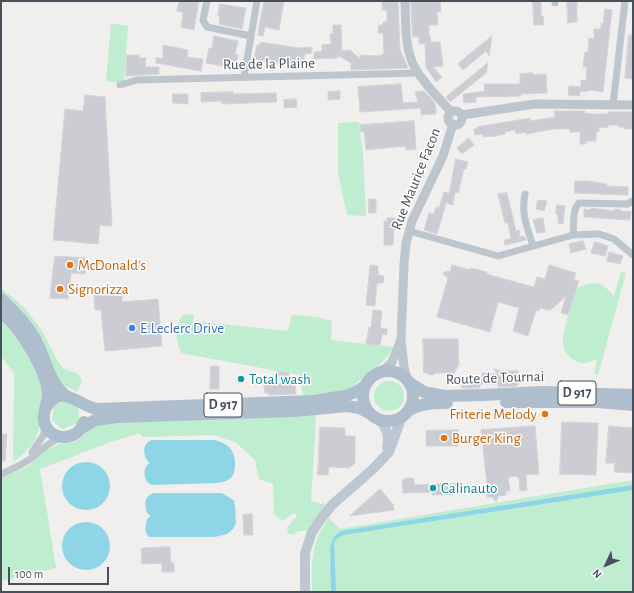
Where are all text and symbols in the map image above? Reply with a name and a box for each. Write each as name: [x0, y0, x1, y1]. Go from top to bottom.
street label: Rue de la Plaine: [223, 54, 315, 74]
street label: Rue Maurice Facon: [387, 125, 445, 233]
place label: McDonald's: [78, 256, 146, 274]
marker: McDonald's: [65, 260, 75, 270]
place label: Signorizza: [68, 280, 129, 298]
marker: Signorizza: [55, 284, 65, 294]
place label: E.Leclerc Drive: [140, 319, 224, 337]
marker: E.Leclerc Drive: [127, 323, 137, 333]
street label: Route de Tournai: [446, 367, 544, 389]
place label: Total wash: [249, 370, 311, 388]
marker: Total wash: [236, 374, 246, 384]
road number: D 917: [558, 381, 596, 405]
road number: D 917: [204, 393, 242, 417]
place label: Friterie Melody: [450, 405, 537, 423]
marker: Friterie Melody: [540, 409, 550, 419]
place label: Burger King: [452, 429, 521, 447]
marker: Burger King: [439, 433, 449, 443]
place label: Calinauto: [441, 479, 497, 497]
marker: Calinauto: [428, 483, 438, 493]
north arrow: [586, 545, 626, 585]
scale bar: [10, 559, 111, 585]
text: N: [590, 567, 604, 580]
text: 100 m: [15, 568, 43, 580]

